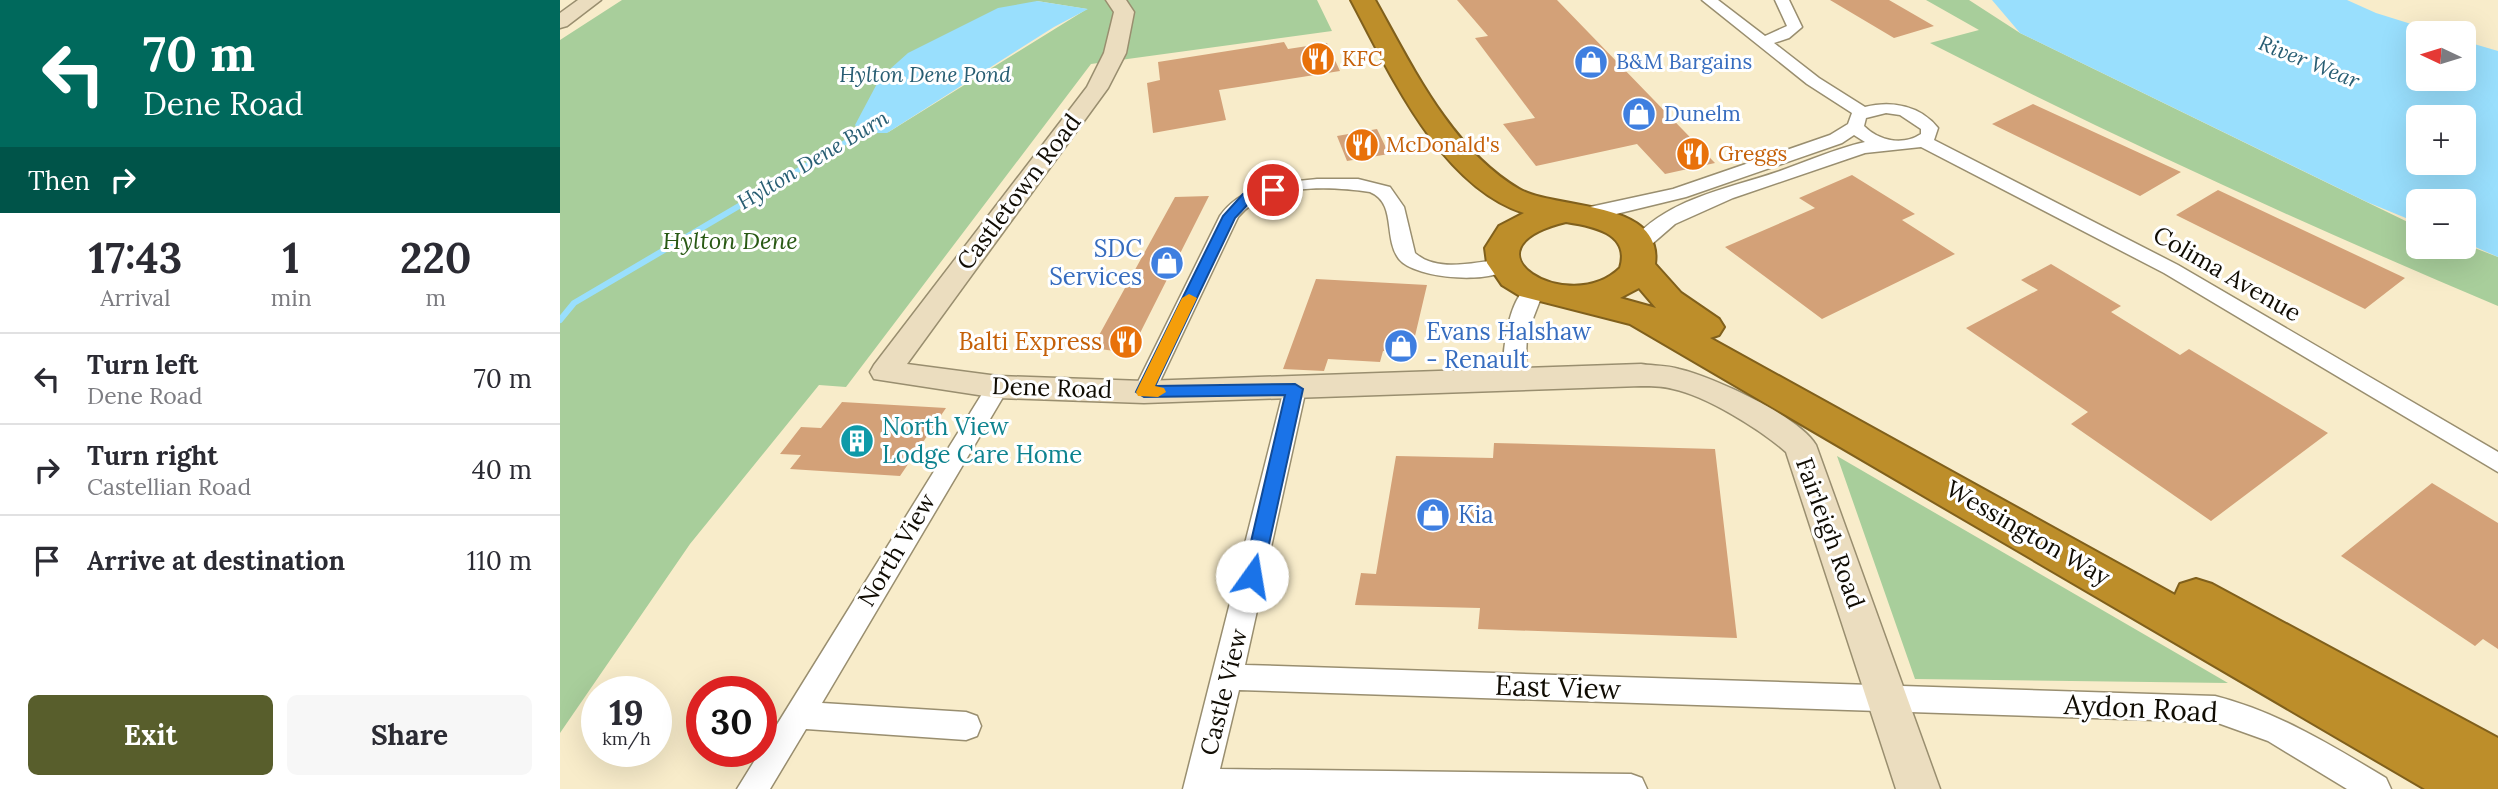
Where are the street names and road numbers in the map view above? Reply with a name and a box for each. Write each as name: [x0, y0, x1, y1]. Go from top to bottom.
street label: Castletown Road: [950, 107, 1087, 276]
street label: Colima Avenue: [2148, 219, 2307, 328]
street label: Dene Road: [991, 370, 1113, 405]
street label: Fairleigh Road: [1789, 453, 1872, 612]
street label: Wessington Way: [1941, 473, 2116, 592]
street label: North View: [851, 487, 943, 612]
street label: Castle View: [1193, 625, 1254, 759]
street label: East View: [1494, 667, 1622, 707]
street label: Aydon Road: [2062, 686, 2219, 730]

